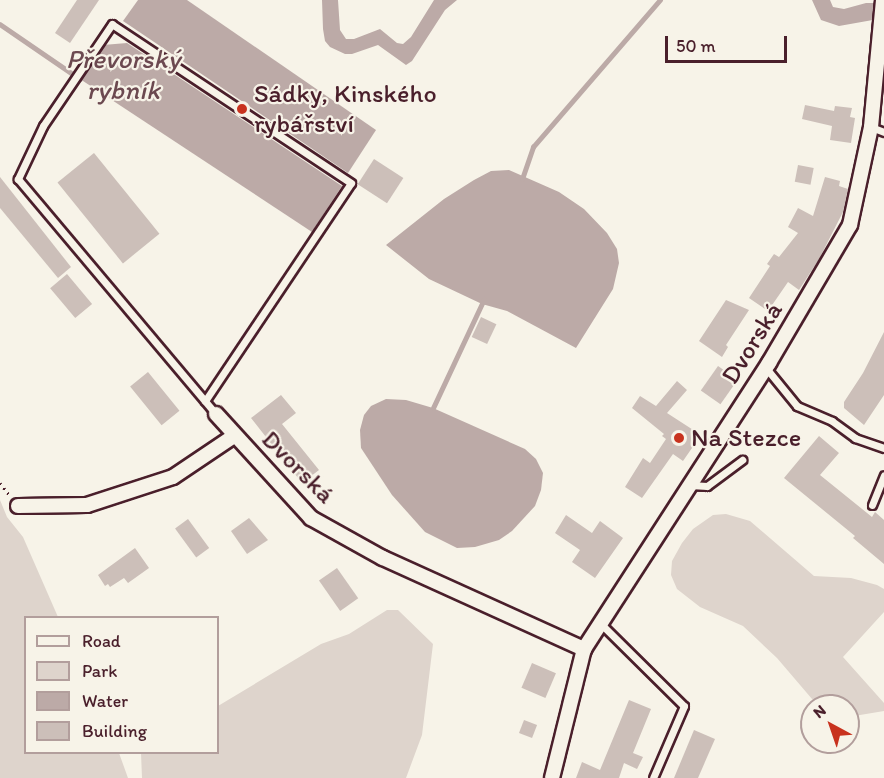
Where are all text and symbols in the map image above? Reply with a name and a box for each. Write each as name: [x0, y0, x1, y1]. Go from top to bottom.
scale bar: [668, 24, 790, 62]
text: 50 m: [676, 35, 716, 57]
water label: Převorský rybník: [66, 42, 180, 105]
place label: Sádky, Kinského rybářství: [254, 78, 437, 140]
marker: Sádky, Kinského rybářství: [235, 102, 249, 116]
street label: Dvorská: [715, 296, 789, 390]
place label: Na Stezce: [691, 422, 801, 454]
street label: Dvorská: [255, 424, 341, 510]
marker: Na Stezce: [672, 431, 686, 445]
legend: [24, 616, 219, 754]
text: Road: [82, 630, 121, 652]
text: Park: [82, 660, 117, 682]
text: Water: [82, 690, 128, 712]
north arrow: [800, 694, 860, 754]
text: N: [809, 701, 830, 722]
text: Building: [82, 720, 147, 742]

